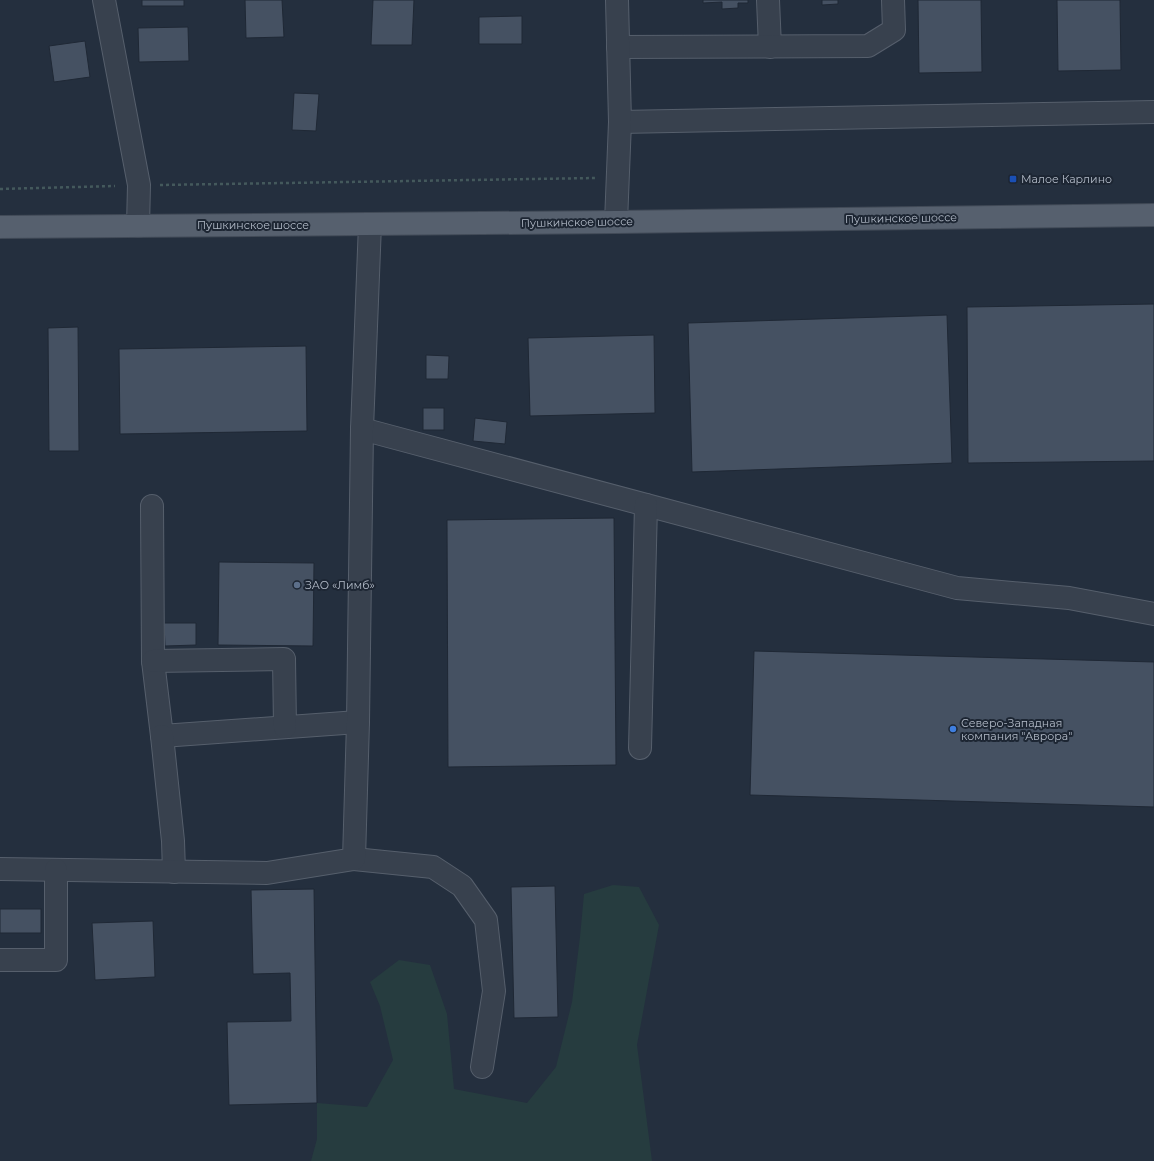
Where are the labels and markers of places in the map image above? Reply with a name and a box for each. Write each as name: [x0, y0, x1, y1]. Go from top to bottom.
place label: Малое Карлино: [1021, 172, 1112, 186]
marker: Малое Карлино: [1008, 174, 1018, 184]
place label: ЗАО «Лимб»: [305, 578, 375, 592]
marker: ЗАО «Лимб»: [292, 580, 302, 590]
place label: Северо-Западная компания "Аврора": [961, 716, 1072, 743]
marker: Северо-Западная компания "Аврора": [948, 724, 958, 734]

